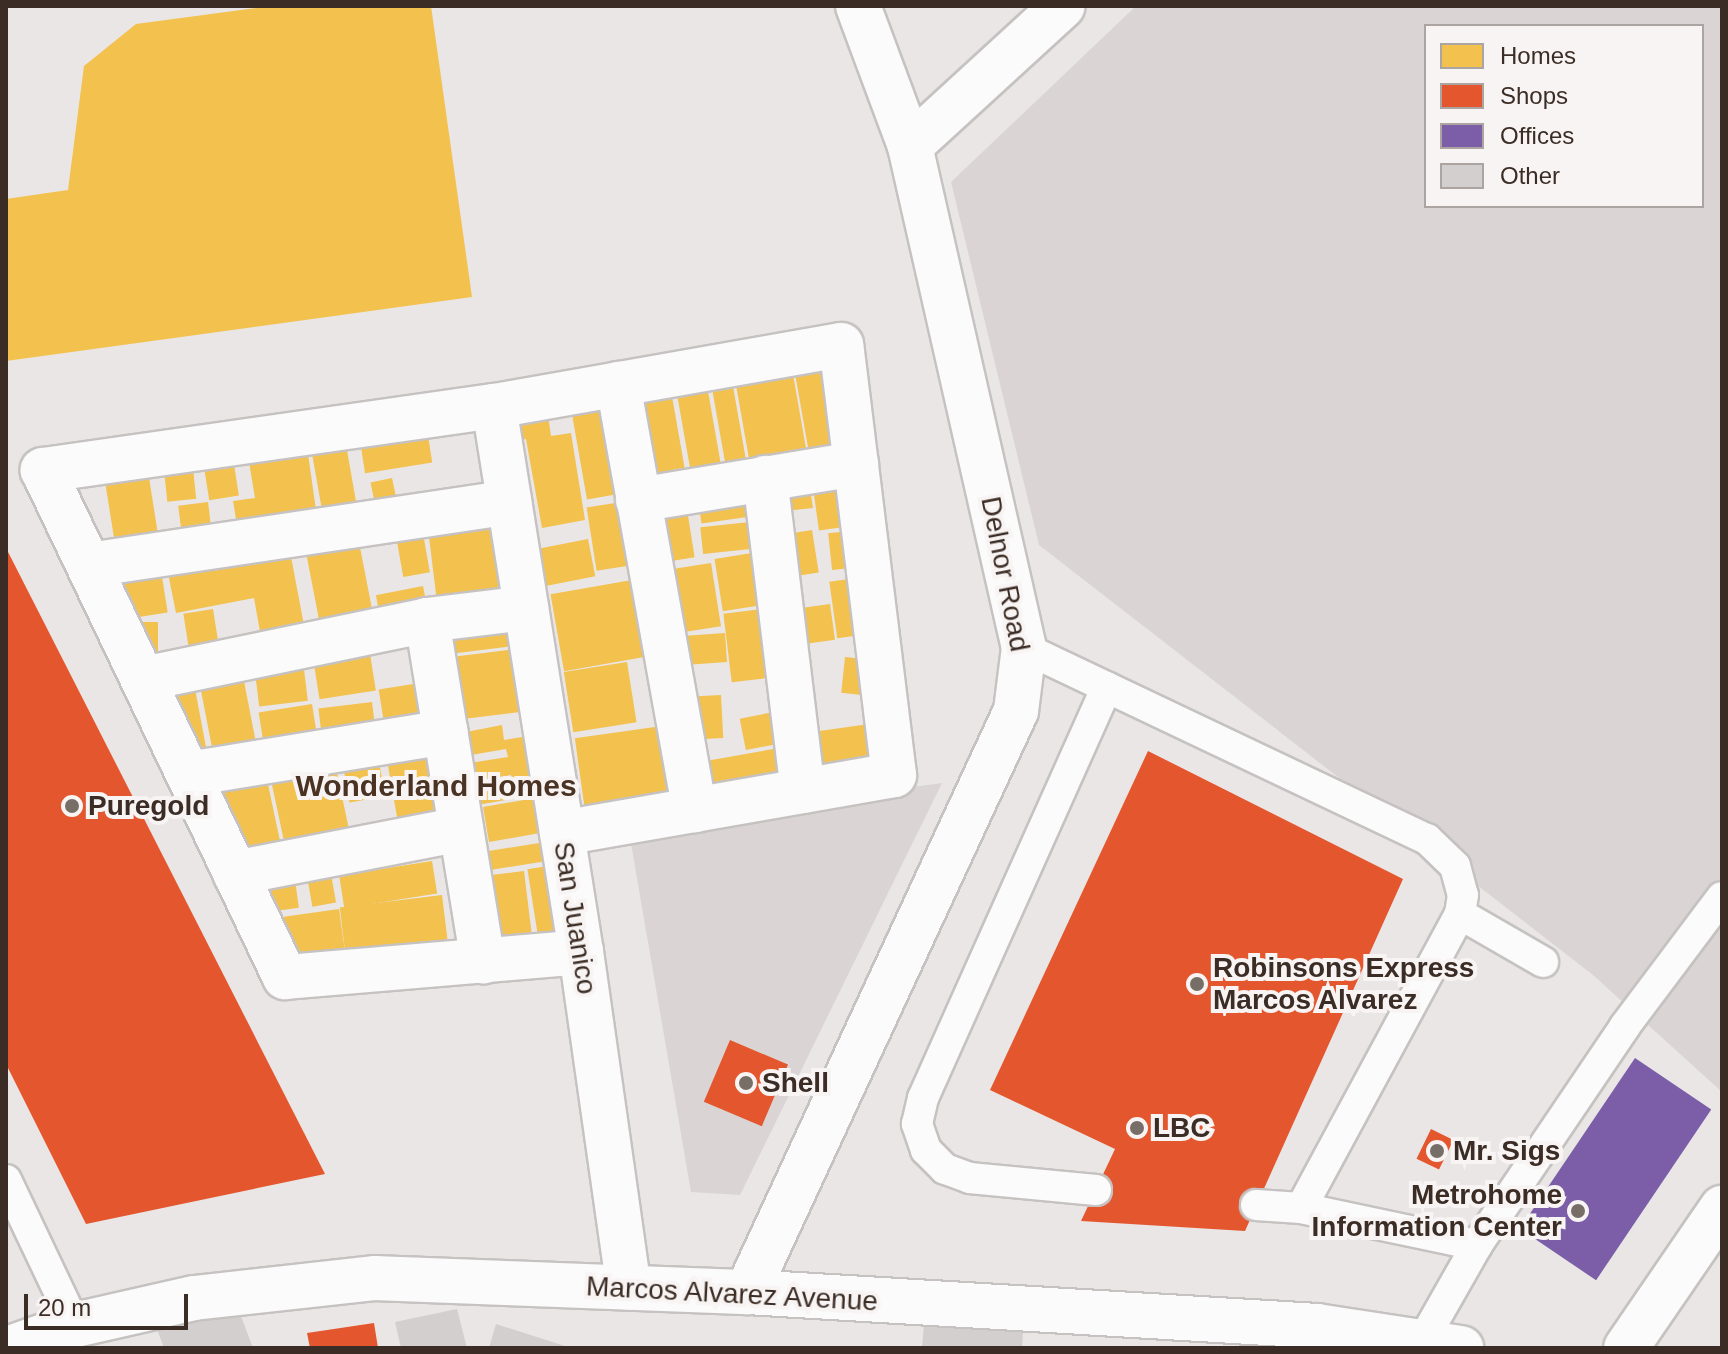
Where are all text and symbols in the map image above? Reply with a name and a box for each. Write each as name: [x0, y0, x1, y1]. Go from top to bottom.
legend: [1424, 24, 1704, 208]
text: Homes: [1500, 42, 1576, 69]
text: Shops: [1500, 82, 1568, 109]
text: Offices: [1500, 122, 1574, 149]
text: Other: [1500, 162, 1560, 189]
street label: Delnor Road: [974, 494, 1036, 654]
district label: Wonderland Homes: [295, 768, 577, 804]
place label: Puregold: [88, 789, 209, 823]
marker: Puregold: [63, 797, 81, 815]
street label: San Juanico: [546, 839, 604, 997]
place label: Robinsons Express Marcos Alvarez: [1213, 951, 1474, 1017]
marker: Robinsons Express Marcos Alvarez: [1188, 975, 1206, 993]
place label: Shell: [762, 1066, 829, 1100]
marker: Shell: [737, 1074, 755, 1092]
place label: LBC: [1153, 1111, 1211, 1145]
marker: LBC: [1128, 1119, 1146, 1137]
place label: Mr. Sigs: [1453, 1134, 1560, 1168]
marker: Mr. Sigs: [1428, 1142, 1446, 1160]
place label: Metrohome Information Center: [1312, 1178, 1562, 1244]
marker: Metrohome Information Center: [1569, 1202, 1587, 1220]
street label: Marcos Alvarez Avenue: [584, 1269, 880, 1319]
scale bar: [28, 1278, 192, 1328]
text: 20 m: [38, 1294, 91, 1321]

